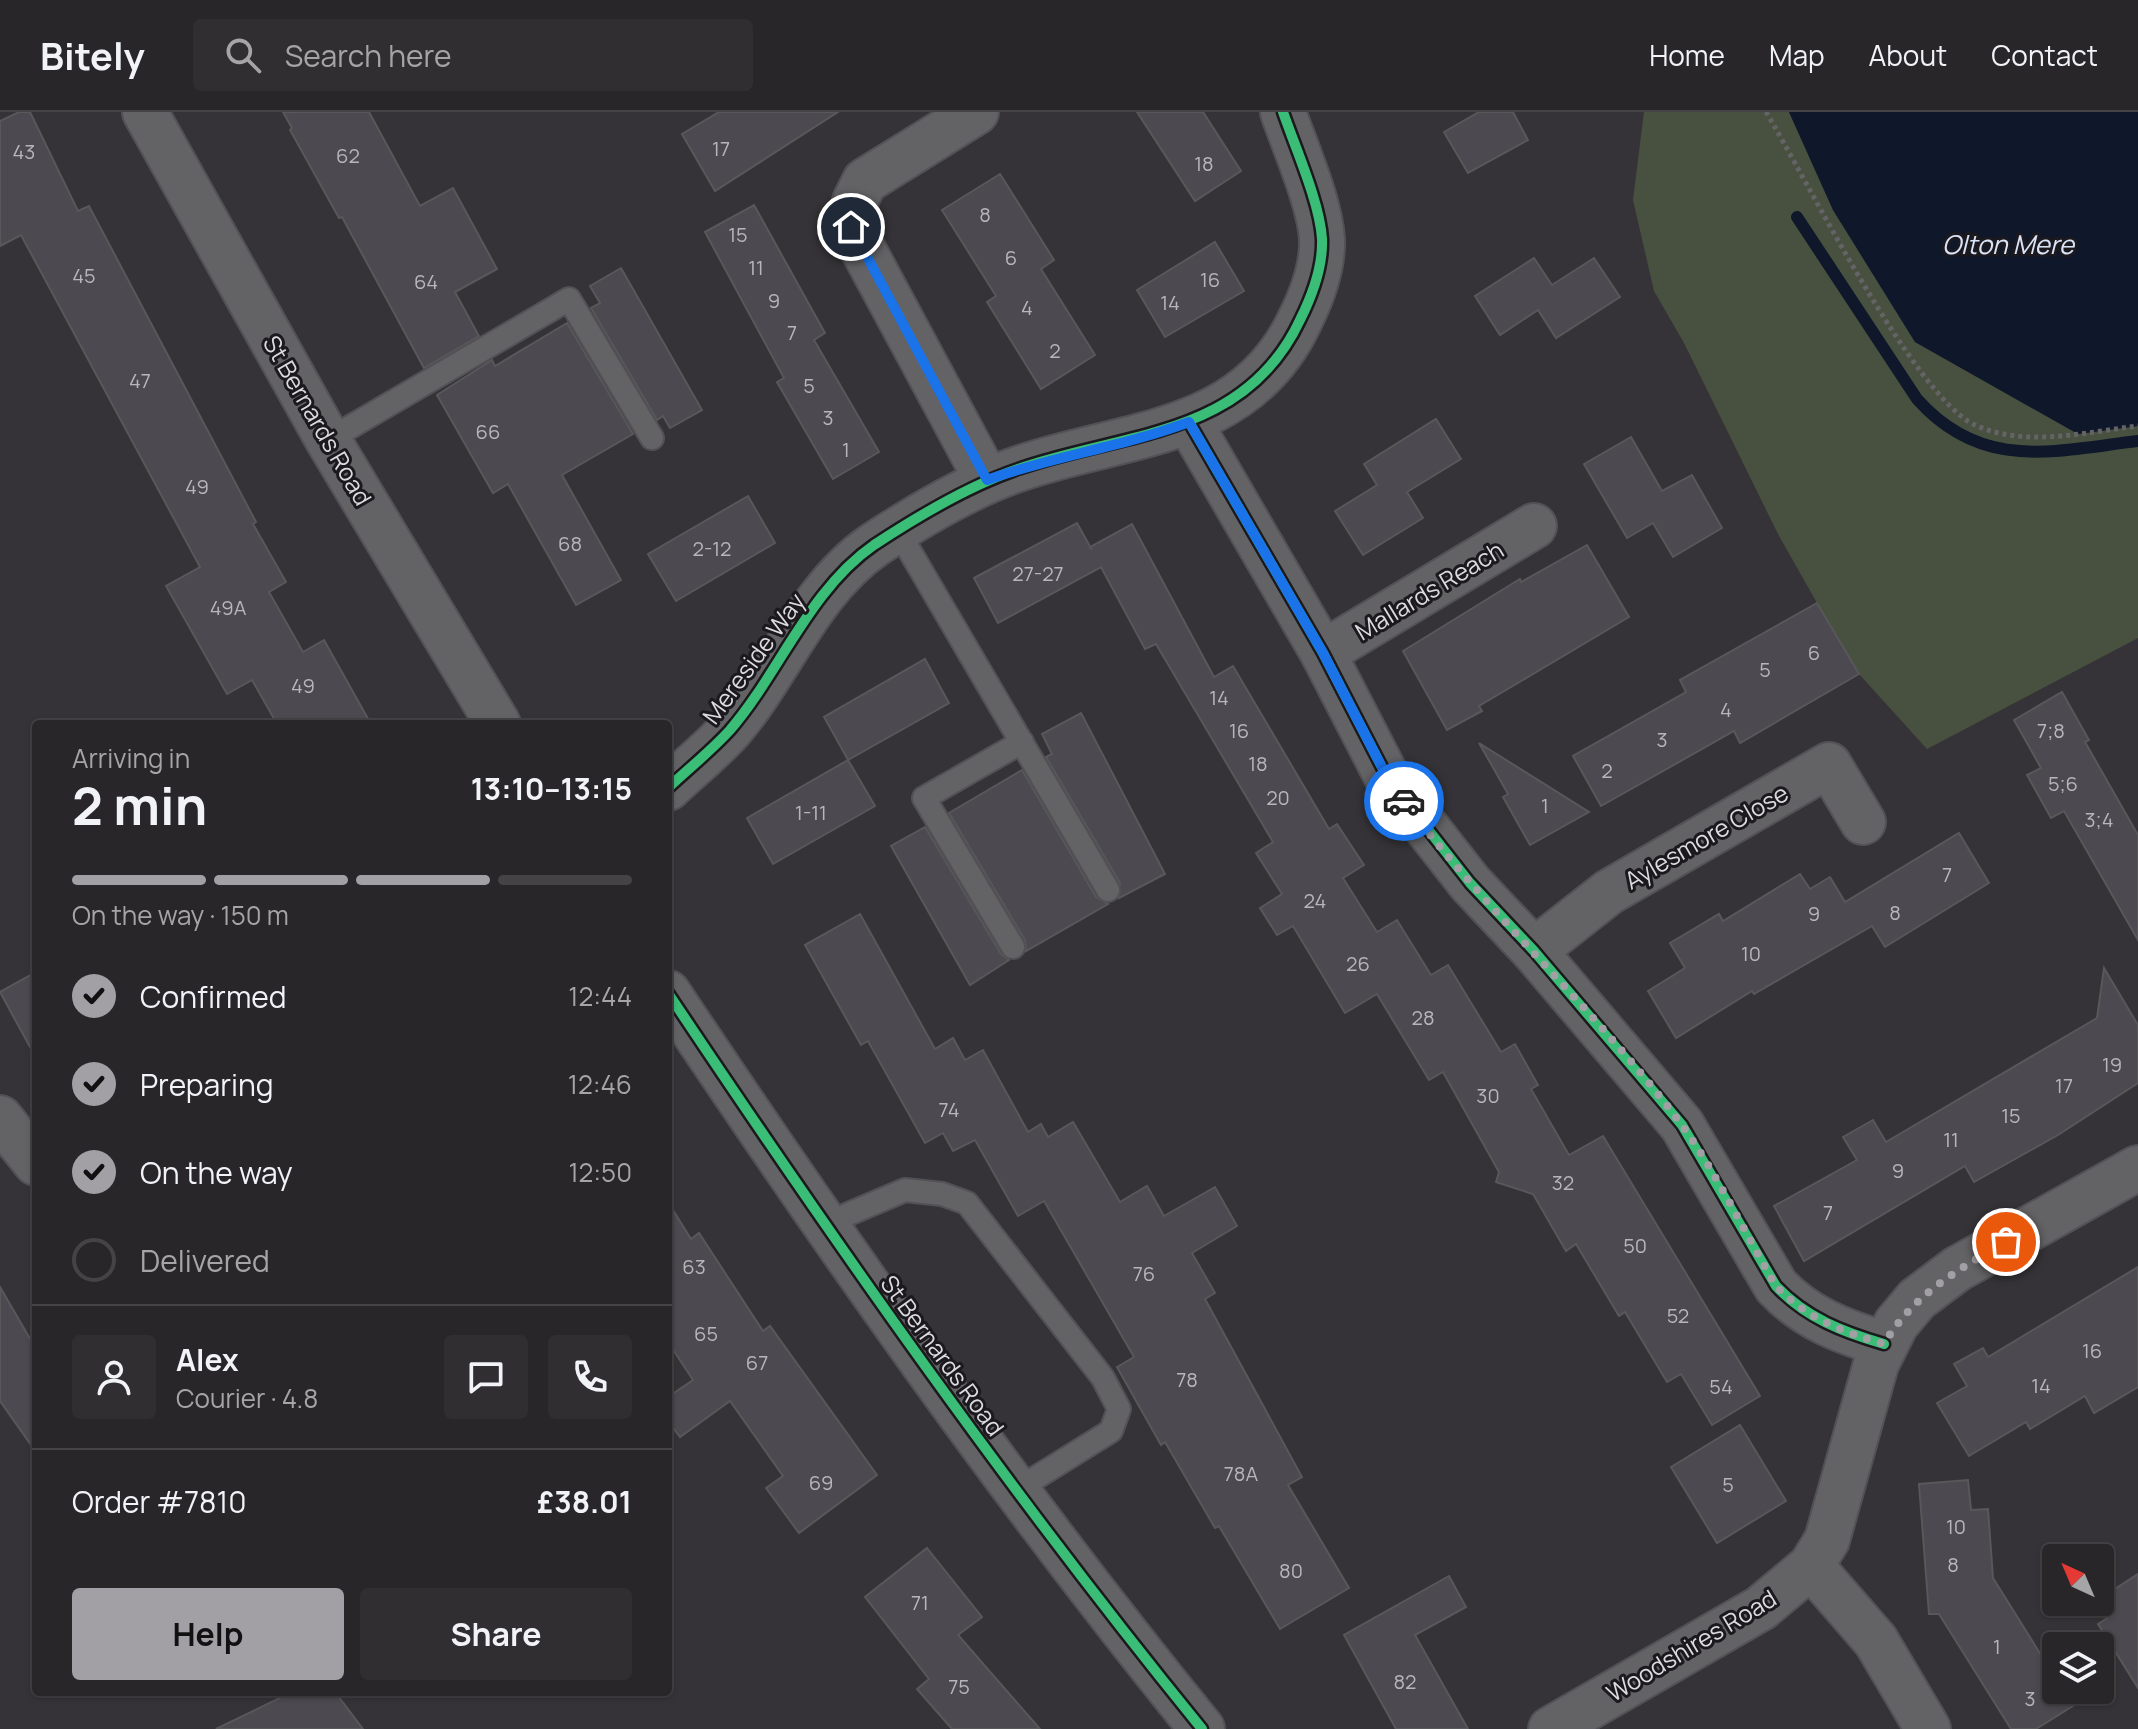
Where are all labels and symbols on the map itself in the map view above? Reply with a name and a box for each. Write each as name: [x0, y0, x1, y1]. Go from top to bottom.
house number: 17: [712, 135, 730, 162]
house number: 43: [13, 138, 35, 165]
house number: 62: [336, 142, 360, 169]
house number: 18: [1194, 150, 1214, 177]
pin: [817, 193, 885, 261]
house number: 8: [979, 201, 991, 228]
house number: 15: [728, 221, 748, 248]
water label: Olton Mere: [1942, 226, 2076, 262]
house number: 6: [1005, 244, 1017, 271]
house number: 11: [748, 254, 764, 281]
house number: 45: [72, 262, 96, 289]
house number: 16: [1200, 266, 1220, 293]
house number: 64: [414, 268, 438, 295]
house number: 9: [768, 287, 780, 314]
house number: 14: [1160, 289, 1180, 316]
house number: 4: [1021, 294, 1033, 321]
house number: 7: [787, 319, 797, 346]
street label: St Bernards Road: [256, 329, 380, 511]
house number: 2: [1049, 337, 1061, 364]
house number: 47: [129, 367, 151, 394]
house number: 5: [803, 372, 815, 399]
house number: 3: [822, 404, 834, 431]
house number: 66: [476, 418, 500, 445]
house number: 1: [842, 436, 850, 463]
house number: 49: [185, 473, 209, 500]
house number: 68: [558, 530, 582, 557]
street label: Mallards Reach: [1349, 533, 1509, 647]
house number: 2-12: [693, 535, 732, 562]
house number: 27-27: [1012, 560, 1064, 587]
street label: Mereside Way: [694, 586, 812, 730]
house number: 49A: [210, 594, 247, 621]
house number: 6: [1808, 639, 1820, 666]
house number: 5: [1759, 656, 1771, 683]
house number: 49: [291, 672, 315, 699]
house number: 14: [1209, 684, 1229, 711]
house number: 4: [1720, 696, 1732, 723]
house number: 16: [1229, 717, 1249, 744]
house number: 7;8: [2037, 717, 2065, 744]
house number: 3: [1656, 726, 1668, 753]
house number: 18: [1248, 750, 1268, 777]
house number: 2: [1601, 757, 1613, 784]
courier: [1364, 761, 1444, 841]
house number: 5;6: [2048, 770, 2078, 797]
street label: Aylesmore Close: [1618, 776, 1794, 896]
house number: 20: [1266, 784, 1290, 811]
house number: 1: [1541, 792, 1549, 819]
house number: 1-11: [795, 799, 827, 826]
house number: 3;4: [2085, 806, 2113, 833]
house number: 7: [1942, 861, 1952, 888]
house number: 24: [1304, 887, 1326, 914]
house number: 8: [1889, 899, 1901, 926]
house number: 9: [1808, 900, 1820, 927]
house number: 10: [1741, 940, 1761, 967]
house number: 26: [1346, 950, 1370, 977]
house number: 28: [1411, 1004, 1435, 1031]
house number: 19: [2102, 1051, 2122, 1078]
house number: 17: [2055, 1072, 2073, 1099]
house number: 30: [1476, 1082, 1500, 1109]
house number: 74: [938, 1096, 960, 1123]
house number: 15: [2001, 1102, 2021, 1129]
house number: 11: [1943, 1126, 1959, 1153]
house number: 9: [1892, 1157, 1904, 1184]
house number: 32: [1552, 1169, 1574, 1196]
house number: 7: [1823, 1199, 1833, 1226]
pin: [1972, 1208, 2040, 1276]
house number: 50: [1623, 1232, 1647, 1259]
house number: 63: [682, 1253, 706, 1280]
house number: 76: [1133, 1260, 1155, 1287]
street label: St Bernards Road: [873, 1268, 1013, 1442]
house number: 52: [1667, 1302, 1689, 1329]
house number: 65: [694, 1320, 718, 1347]
house number: 16: [2082, 1337, 2102, 1364]
house number: 67: [746, 1349, 768, 1376]
house number: 78: [1176, 1366, 1198, 1393]
house number: 14: [2031, 1372, 2051, 1399]
house number: 54: [1709, 1373, 1733, 1400]
house number: 78A: [1224, 1460, 1258, 1487]
house number: 69: [809, 1469, 833, 1496]
house number: 5: [1722, 1471, 1734, 1498]
house number: 10: [1946, 1513, 1966, 1540]
north arrow: [2042, 1544, 2114, 1616]
house number: 8: [1947, 1551, 1959, 1578]
house number: 80: [1279, 1557, 1303, 1584]
street label: Woodshires Road: [1600, 1581, 1782, 1709]
house number: 71: [911, 1589, 929, 1616]
house number: 1: [1993, 1633, 2001, 1660]
house number: 82: [1393, 1668, 1417, 1695]
house number: 75: [948, 1673, 970, 1700]
house number: 3: [2024, 1685, 2036, 1712]

